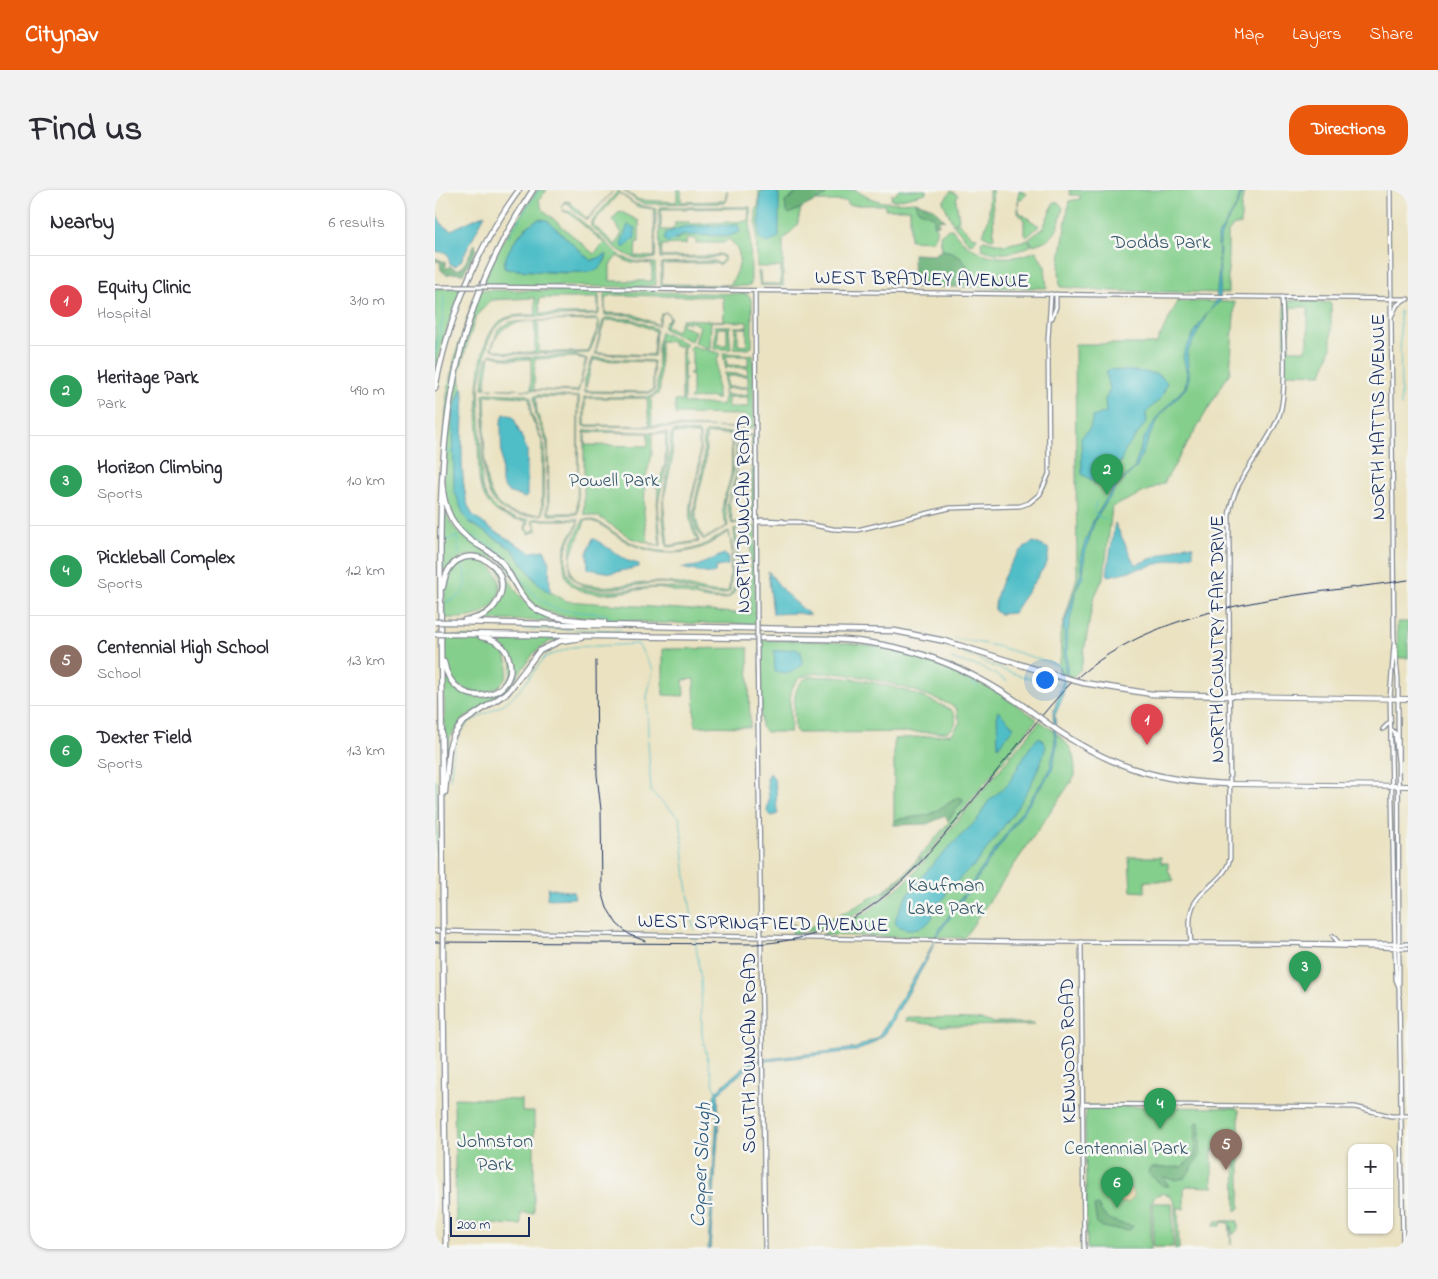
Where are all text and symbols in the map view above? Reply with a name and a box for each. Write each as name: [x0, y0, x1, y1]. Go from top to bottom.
text: Citynav: [25, 18, 98, 53]
text: Map: [1234, 22, 1264, 48]
text: Layers: [1292, 22, 1342, 48]
text: Share: [1370, 22, 1413, 48]
text: Find us: [30, 105, 142, 156]
button: Directions: [1289, 105, 1408, 155]
text: Nearby: [50, 208, 114, 238]
text: 6 results: [328, 211, 385, 235]
park label: Dodds Park: [1111, 229, 1211, 258]
street label: WEST BRADLEY AVENUE: [815, 264, 1029, 297]
text: Equity Clinic: [97, 275, 191, 302]
text: 1: [63, 289, 69, 313]
text: 310 m: [350, 289, 385, 313]
text: Hospital: [97, 302, 151, 326]
street label: NORTH MATTIS AVENUE: [1365, 314, 1394, 520]
text: Heritage Park: [97, 365, 199, 392]
text: 2: [62, 379, 70, 403]
text: 490 m: [350, 379, 385, 403]
text: Park: [97, 392, 126, 416]
street label: NORTH DUNCAN ROAD: [730, 415, 759, 613]
pin: 2: [1091, 454, 1123, 495]
text: Horizon Climbing: [97, 455, 222, 482]
park label: Powell Park: [569, 467, 660, 496]
text: 3: [63, 469, 69, 493]
text: 1.0 km: [346, 469, 385, 493]
text: Sports: [97, 482, 143, 506]
street label: NORTH COUNTRY FAIR DRIVE: [1204, 515, 1233, 763]
text: Pickleball Complex: [97, 545, 235, 572]
text: 4: [63, 559, 69, 583]
text: 1.2 km: [345, 559, 385, 583]
text: Sports: [97, 572, 143, 596]
text: Centennial High School: [97, 635, 269, 662]
text: 5: [61, 649, 71, 673]
text: 1.3 km: [347, 649, 385, 673]
text: School: [97, 662, 141, 686]
your location: [1032, 667, 1058, 693]
pin: 1: [1131, 704, 1163, 745]
text: Dexter Field: [97, 725, 192, 752]
text: 6: [62, 739, 70, 763]
text: 1.3 km: [347, 739, 385, 763]
text: Sports: [97, 752, 143, 776]
park label: Kaufman Lake Park: [907, 872, 985, 924]
street label: WEST SPRINGFIELD AVENUE: [637, 908, 889, 941]
pin: 3: [1289, 951, 1321, 992]
street label: SOUTH DUNCAN ROAD: [736, 953, 765, 1153]
street label: KENWOOD ROAD: [1054, 978, 1085, 1124]
pin: 4: [1144, 1088, 1176, 1129]
water label: Copper Slough: [684, 1101, 721, 1228]
park label: Johnston Park: [457, 1128, 533, 1180]
pin: 5: [1210, 1129, 1242, 1170]
park label: Centennial Park: [1064, 1135, 1188, 1164]
map controls: [1348, 1144, 1393, 1234]
button: +: [1348, 1144, 1393, 1189]
pin: 6: [1101, 1167, 1133, 1208]
button: −: [1348, 1189, 1393, 1234]
scale bar: [450, 1214, 530, 1237]
text: 200 m: [457, 1215, 490, 1236]

